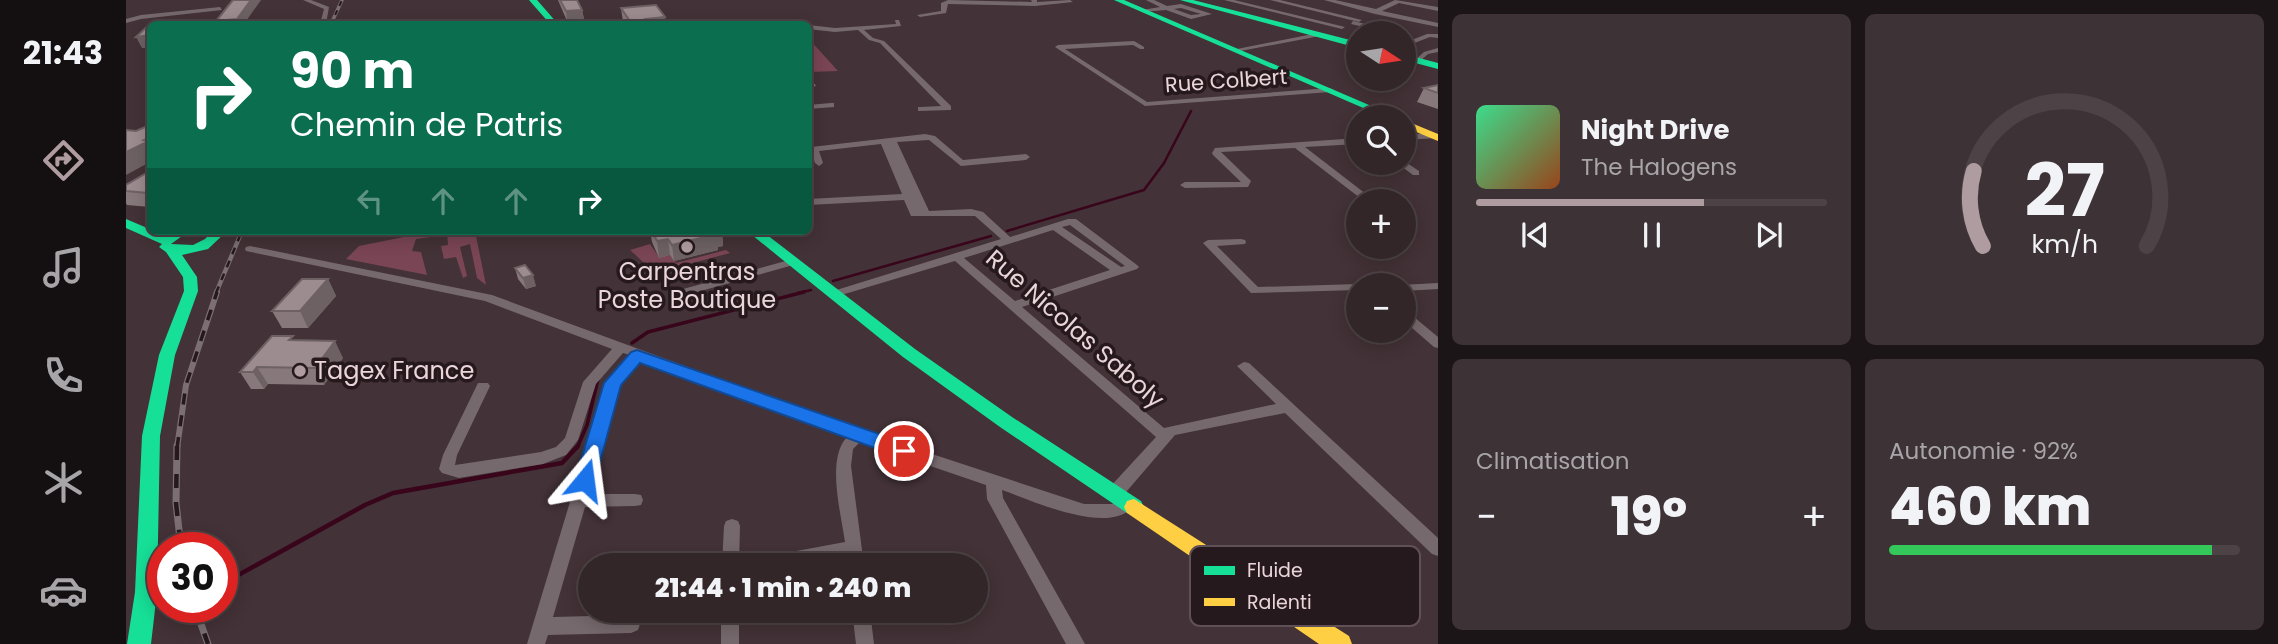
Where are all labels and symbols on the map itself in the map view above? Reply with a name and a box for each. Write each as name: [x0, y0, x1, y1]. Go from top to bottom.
north arrow: [1346, 21, 1416, 91]
street label: Rue Colbert: [1164, 62, 1288, 99]
marker: Carpentras Poste Boutique: [679, 239, 695, 255]
street label: Rue Nicolas Saboly: [979, 242, 1172, 416]
place label: Carpentras Poste Boutique: [598, 255, 776, 316]
place label: Tagex France: [314, 354, 474, 387]
marker: Tagex France: [292, 363, 308, 379]
pin: [874, 421, 934, 481]
position arrow: [548, 443, 622, 517]
speed limit sign: 30: [147, 532, 238, 623]
legend: [1190, 546, 1420, 626]
text: Fluide: [1247, 557, 1303, 584]
text: Ralenti: [1247, 589, 1312, 616]

